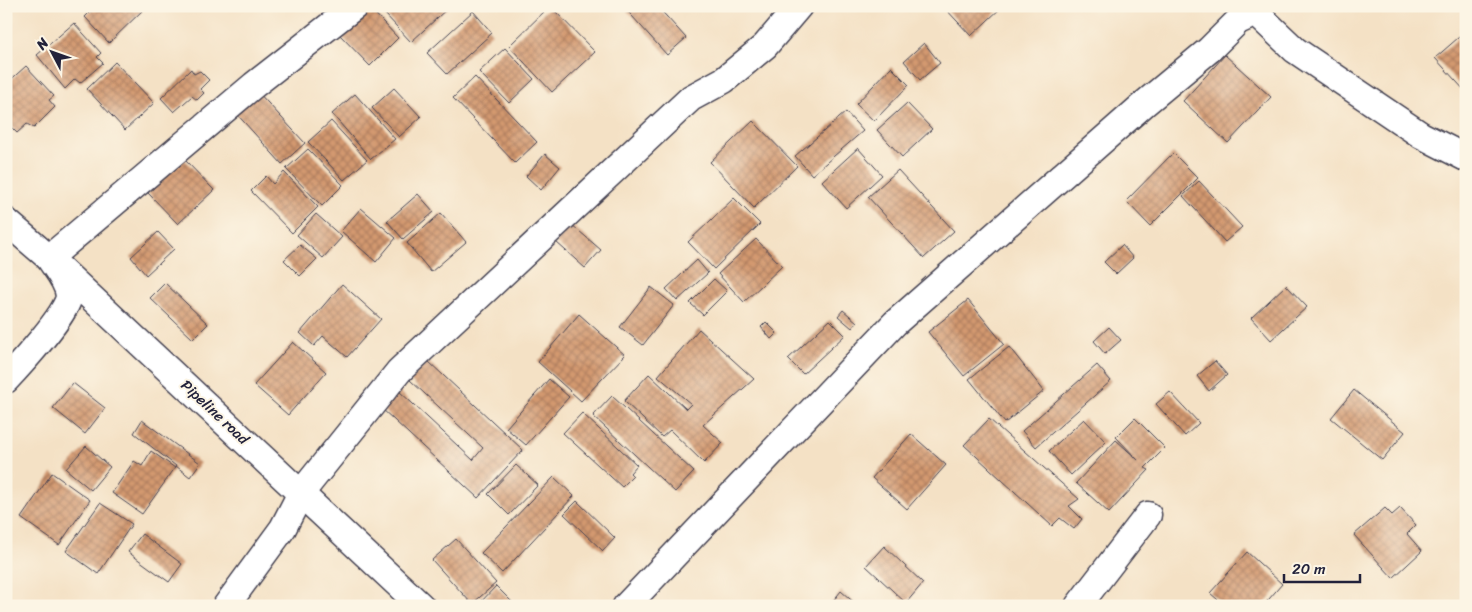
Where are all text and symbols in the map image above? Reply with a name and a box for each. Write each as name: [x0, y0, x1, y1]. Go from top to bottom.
north arrow: [28, 28, 78, 78]
text: N: [29, 32, 55, 56]
street label: Pipeline road: [175, 373, 256, 452]
scale bar: [1284, 552, 1361, 584]
text: 20 m: [1292, 556, 1326, 582]

